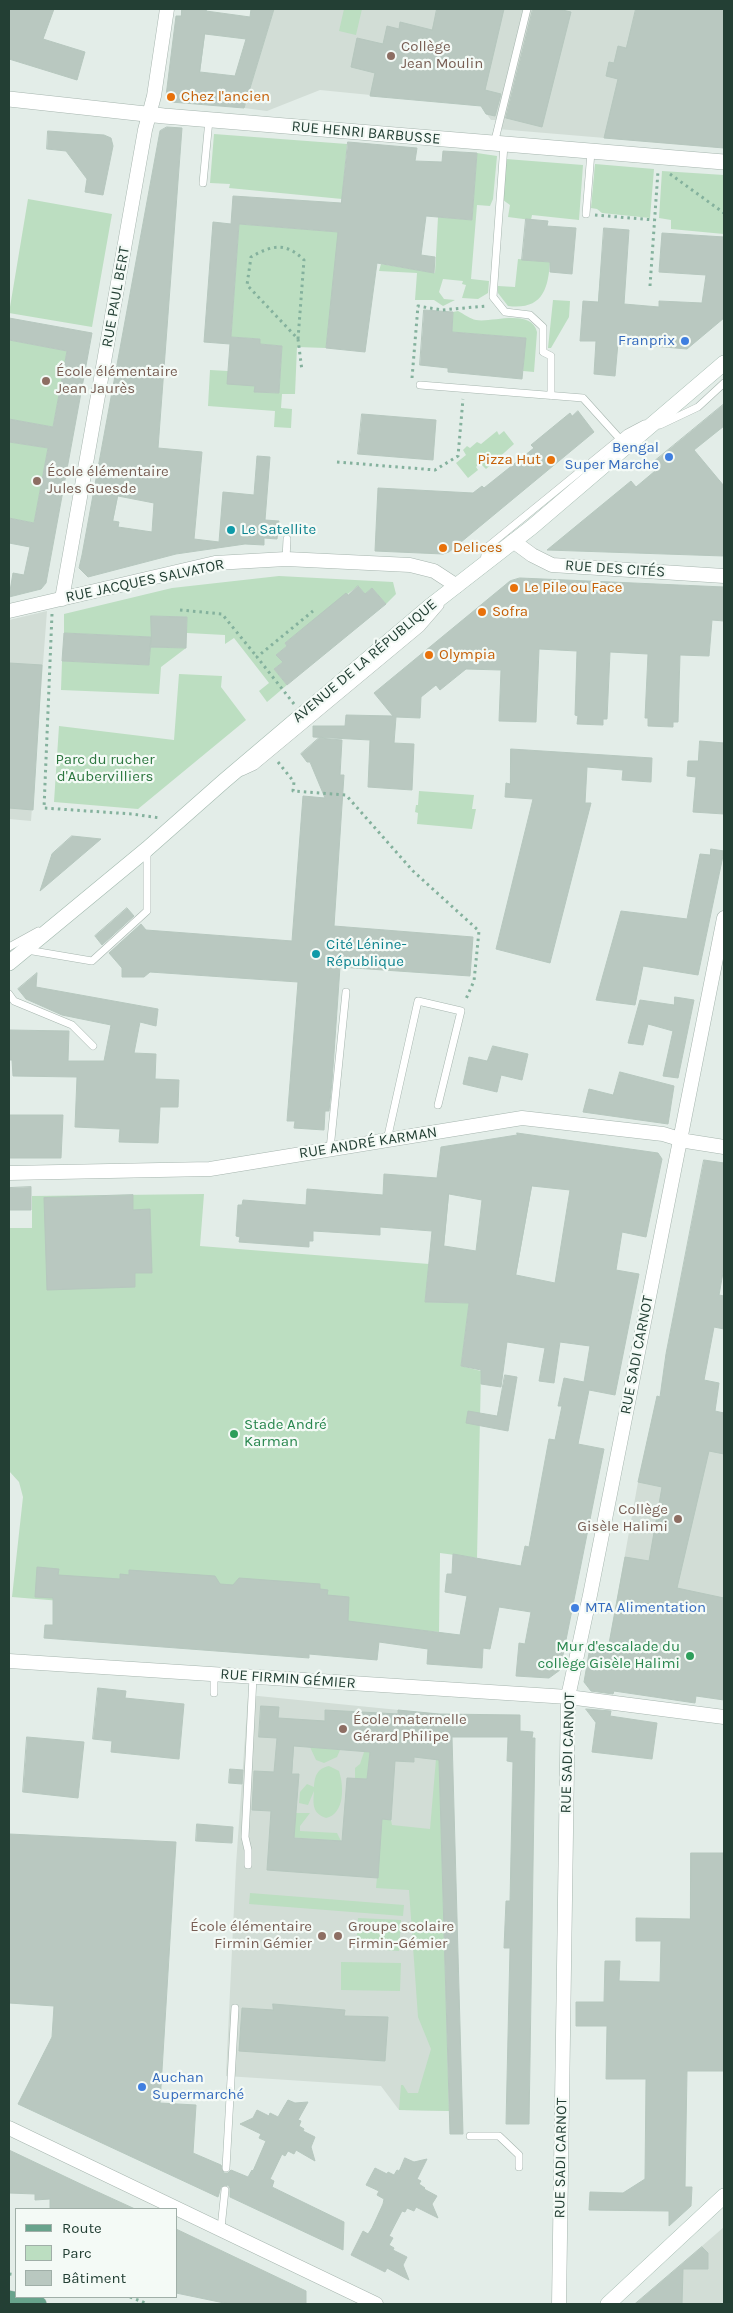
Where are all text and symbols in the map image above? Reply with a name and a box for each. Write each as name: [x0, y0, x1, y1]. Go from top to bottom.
place label: Collège Jean Moulin: [401, 38, 483, 73]
marker: Collège Jean Moulin: [385, 50, 397, 62]
place label: Chez l'ancien: [181, 88, 270, 106]
marker: Chez l'ancien: [165, 91, 177, 103]
street label: RUE HENRI BARBUSSE: [291, 118, 441, 148]
street label: RUE PAUL BERT: [98, 245, 134, 349]
place label: Franprix: [618, 332, 675, 350]
marker: Franprix: [679, 335, 691, 347]
place label: École élémentaire Jean Jaurès: [56, 363, 178, 398]
marker: École élémentaire Jean Jaurès: [40, 375, 52, 387]
place label: Bengal Super Marche: [565, 439, 659, 474]
place label: Pizza Hut: [477, 451, 541, 469]
marker: Bengal Super Marche: [663, 451, 675, 463]
marker: Pizza Hut: [545, 454, 557, 466]
place label: École élémentaire Jules Guesde: [47, 463, 169, 498]
marker: École élémentaire Jules Guesde: [31, 475, 43, 487]
place label: Le Satellite: [241, 521, 316, 539]
marker: Le Satellite: [225, 524, 237, 536]
place label: Delices: [453, 539, 503, 557]
marker: Delices: [437, 542, 449, 554]
street label: RUE JACQUES SALVATOR: [64, 555, 226, 607]
street label: RUE DES CITÉS: [564, 557, 666, 581]
place label: Le Pile ou Face: [524, 579, 623, 597]
marker: Le Pile ou Face: [508, 582, 520, 594]
street label: AVENUE DE LA RÉPUBLIQUE: [289, 595, 441, 727]
place label: Sofra: [492, 603, 528, 621]
marker: Sofra: [476, 606, 488, 618]
place label: Olympia: [439, 646, 495, 664]
marker: Olympia: [423, 649, 435, 661]
park label: Parc du rucher d'Aubervilliers: [55, 751, 155, 786]
place label: Cité Lénine- République: [326, 936, 407, 971]
marker: Cité Lénine- République: [310, 948, 322, 960]
street label: RUE ANDRÉ KARMAN: [298, 1123, 438, 1163]
street label: RUE SADI CARNOT: [617, 1294, 657, 1416]
place label: Stade André Karman: [244, 1416, 327, 1451]
marker: Stade André Karman: [228, 1428, 240, 1440]
place label: Collège Gisèle Halimi: [577, 1501, 668, 1536]
marker: Collège Gisèle Halimi: [672, 1513, 684, 1525]
place label: MTA Alimentation: [585, 1599, 706, 1617]
marker: MTA Alimentation: [569, 1602, 581, 1614]
place label: Mur d'escalade du collège Gisèle Halimi: [538, 1638, 680, 1673]
marker: Mur d'escalade du collège Gisèle Halimi: [684, 1650, 696, 1662]
street label: RUE FIRMIN GÉMIER: [220, 1665, 356, 1693]
street label: RUE SADI CARNOT: [557, 1692, 579, 1814]
place label: École maternelle Gérard Philipe: [353, 1711, 467, 1746]
marker: École maternelle Gérard Philipe: [337, 1723, 349, 1735]
place label: École élémentaire Firmin Gémier: [190, 1918, 312, 1953]
place label: Groupe scolaire Firmin-Gémier: [348, 1918, 454, 1953]
marker: École élémentaire Firmin Gémier: [316, 1930, 328, 1942]
marker: Groupe scolaire Firmin-Gémier: [332, 1930, 344, 1942]
place label: Auchan Supermarché: [152, 2069, 244, 2104]
marker: Auchan Supermarché: [136, 2081, 148, 2093]
street label: RUE SADI CARNOT: [551, 2097, 571, 2219]
legend: [15, 2208, 178, 2298]
text: Route: [62, 2219, 102, 2237]
text: Parc: [62, 2244, 92, 2262]
text: Bâtiment: [62, 2269, 126, 2287]

